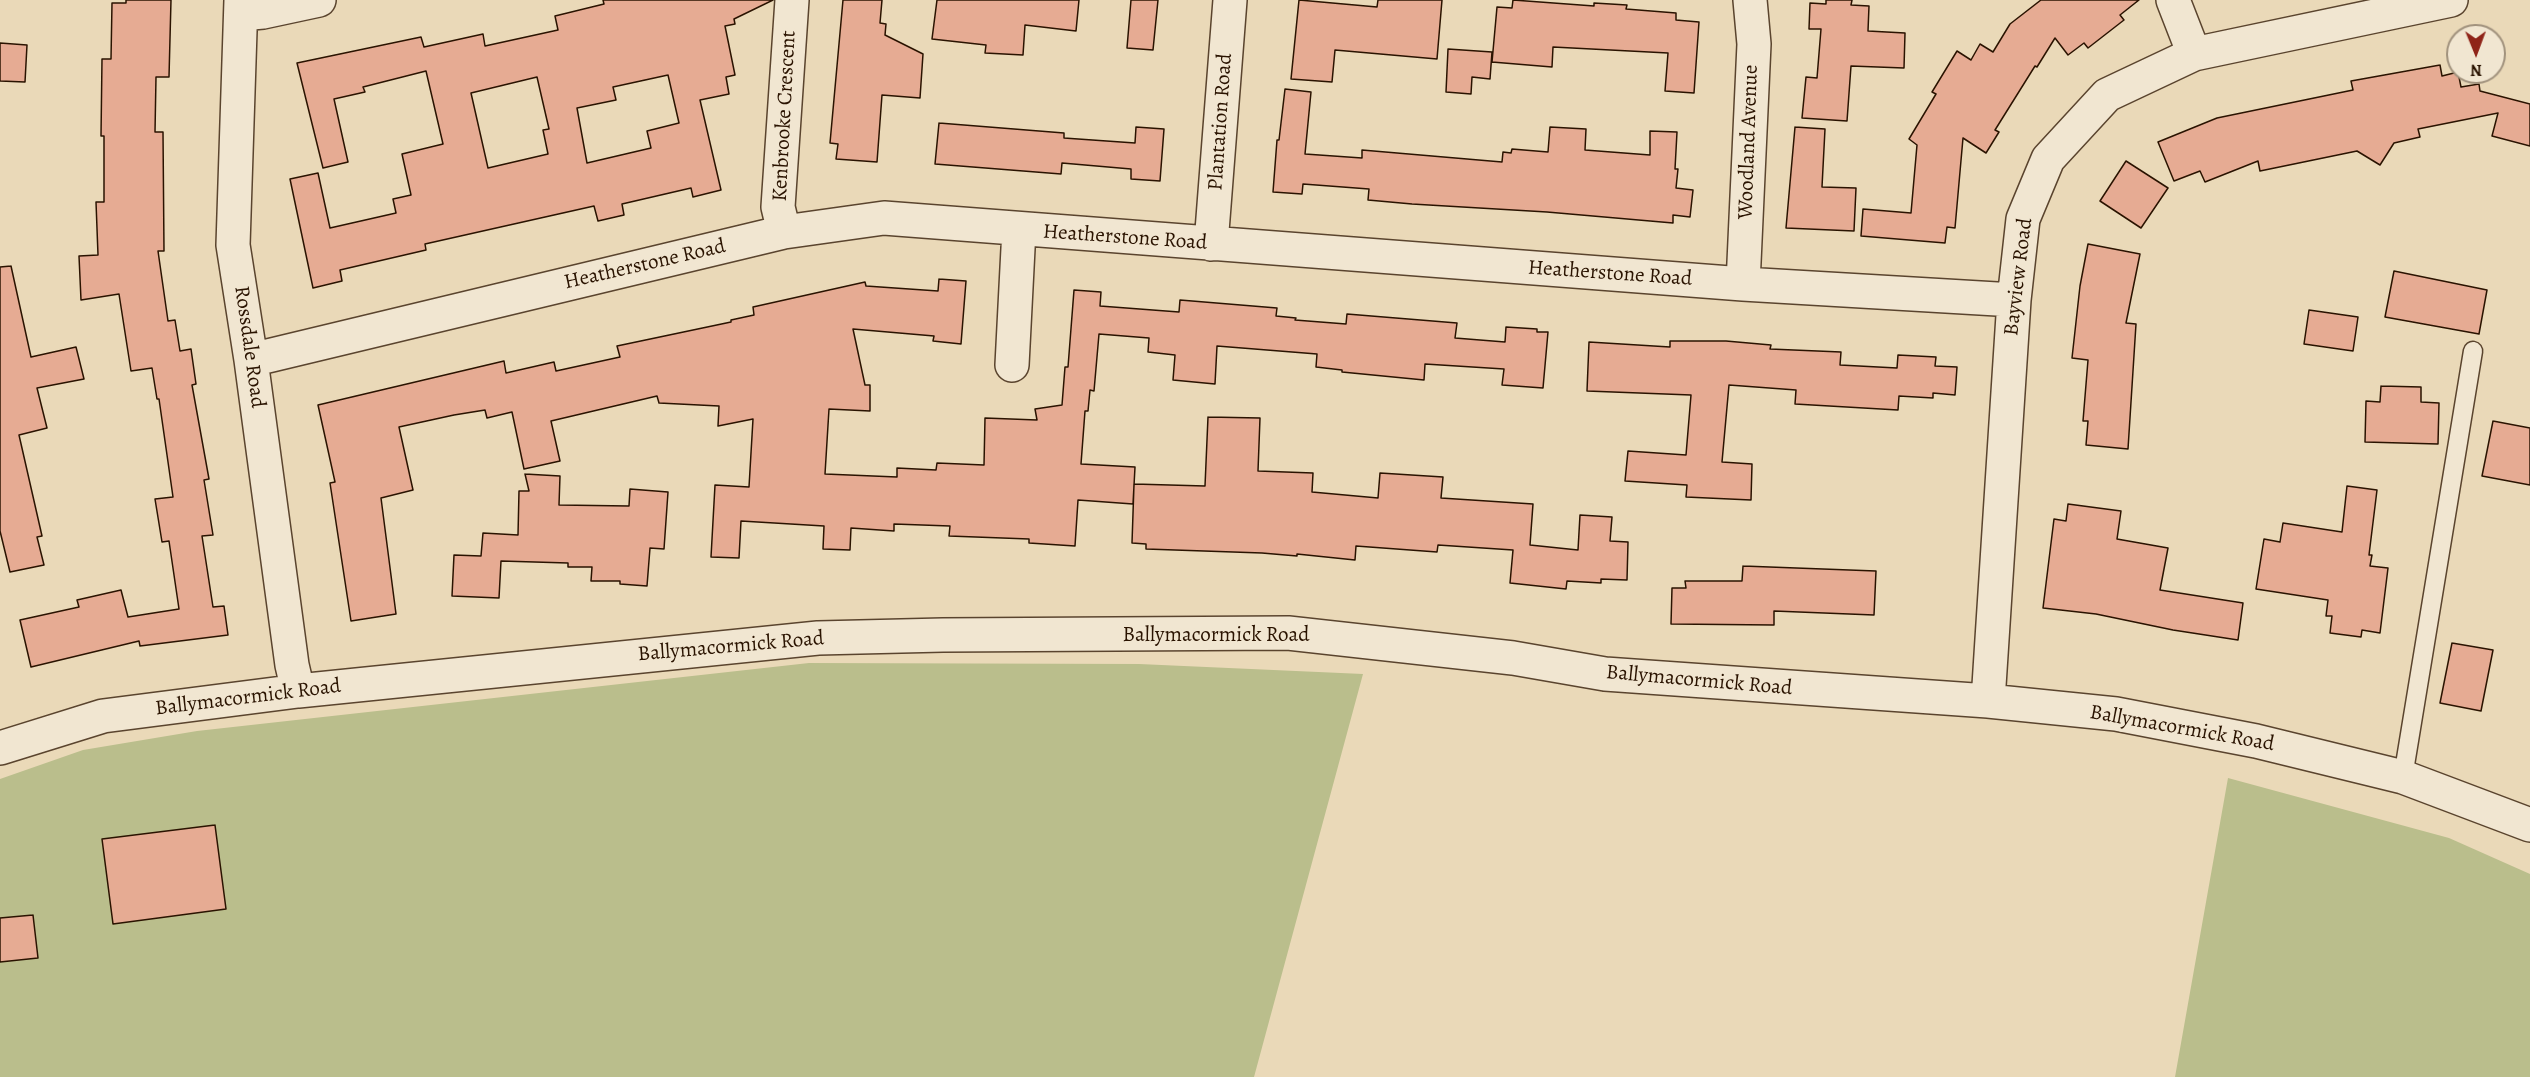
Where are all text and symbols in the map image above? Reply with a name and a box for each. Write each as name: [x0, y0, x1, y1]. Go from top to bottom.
north arrow: [2446, 24, 2506, 84]
street label: Kenbrooke Crescent: [768, 30, 802, 202]
street label: Plantation Road: [1204, 53, 1238, 191]
text: N: [2470, 59, 2482, 81]
street label: Woodland Avenue: [1734, 64, 1764, 220]
street label: Bayview Road: [1999, 217, 2039, 337]
street label: Heatherstone Road: [1042, 220, 1208, 256]
street label: Heatherstone Road: [562, 234, 728, 296]
street label: Heatherstone Road: [1527, 256, 1693, 292]
street label: Rossdale Road: [228, 284, 270, 410]
street label: Ballymacormick Road: [1123, 623, 1309, 649]
street label: Ballymacormick Road: [637, 626, 825, 668]
street label: Ballymacormick Road: [1605, 660, 1793, 702]
street label: Ballymacormick Road: [154, 674, 342, 722]
street label: Ballymacormick Road: [2088, 700, 2276, 758]

